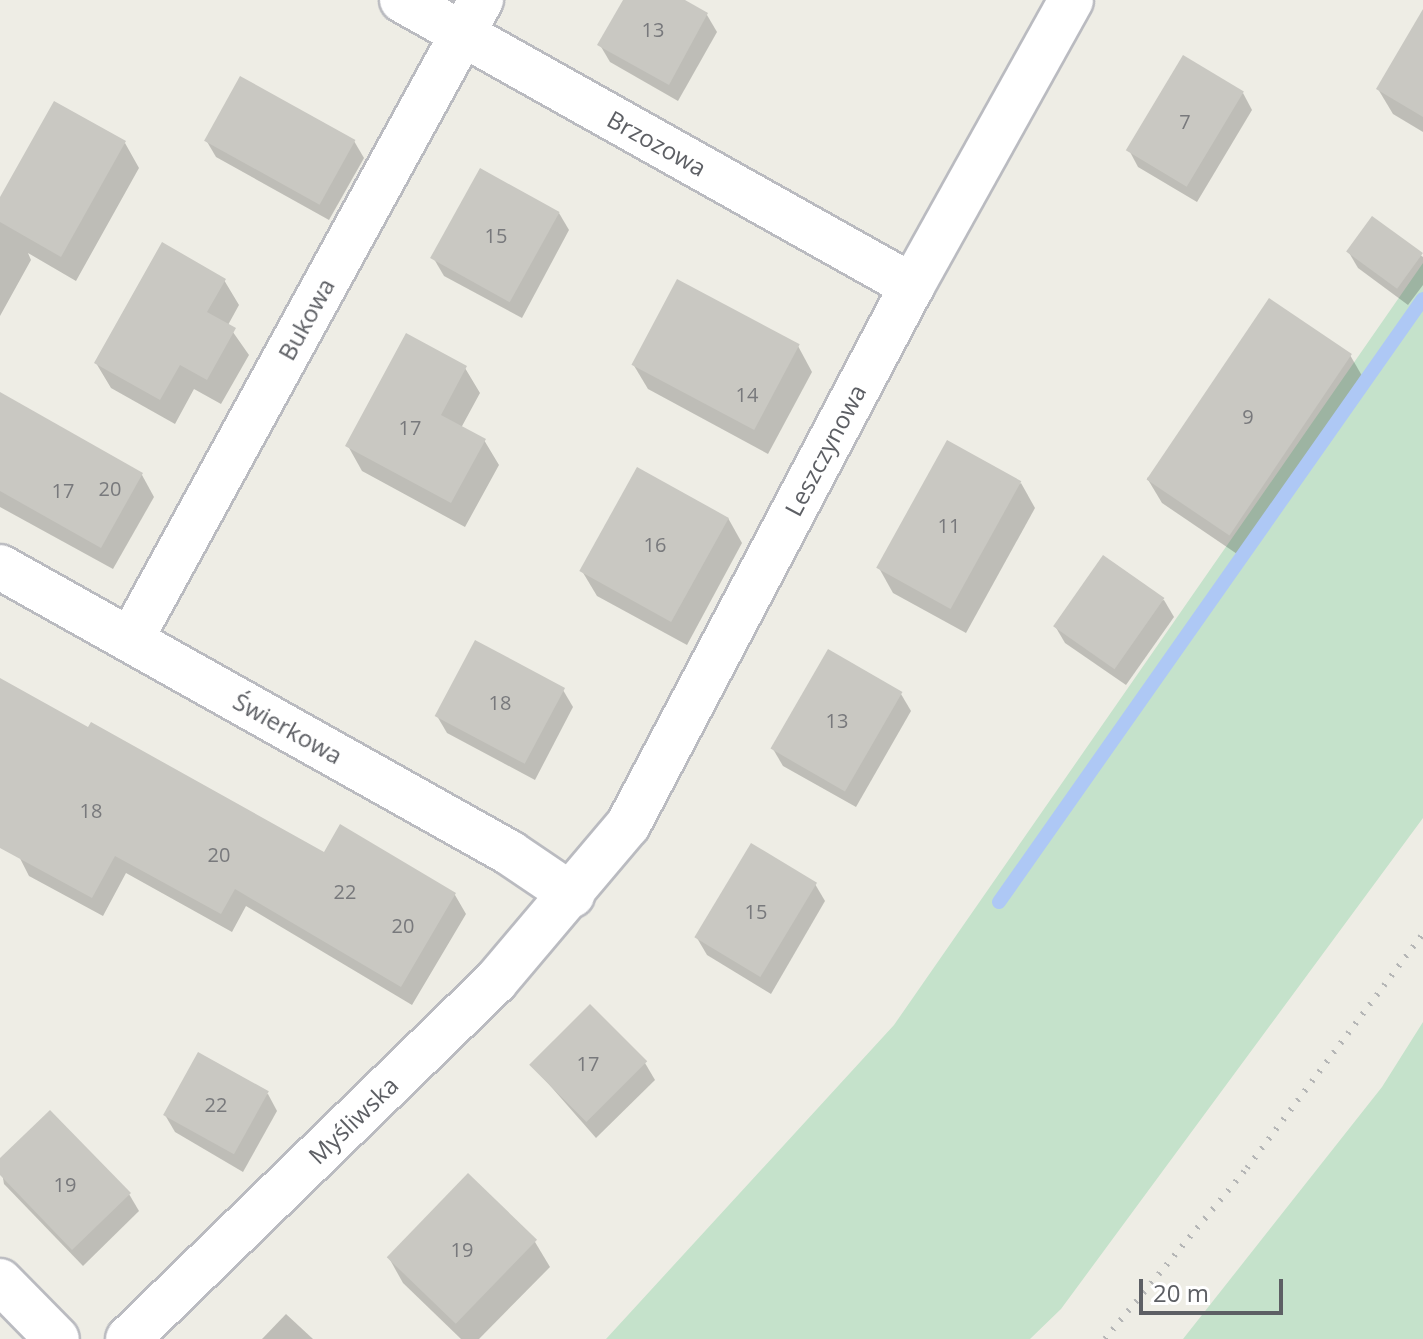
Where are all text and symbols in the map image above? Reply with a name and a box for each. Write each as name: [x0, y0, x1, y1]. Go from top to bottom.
house number: 13: [642, 17, 664, 41]
street label: Brzozowa: [603, 104, 711, 182]
house number: 7: [1179, 109, 1191, 133]
house number: 15: [485, 223, 507, 247]
street label: Bukowa: [272, 273, 340, 365]
street label: Leszczynowa: [778, 379, 872, 521]
house number: 14: [736, 382, 758, 406]
house number: 9: [1242, 404, 1254, 428]
house number: 17: [399, 415, 421, 439]
house number: 20: [99, 476, 121, 500]
house number: 17: [52, 478, 74, 502]
house number: 11: [938, 513, 960, 537]
house number: 16: [644, 532, 666, 556]
street label: Świerkowa: [229, 686, 347, 770]
house number: 18: [489, 690, 511, 714]
house number: 13: [826, 708, 848, 732]
house number: 18: [80, 798, 102, 822]
house number: 20: [208, 842, 230, 866]
house number: 22: [334, 879, 356, 903]
house number: 15: [745, 899, 767, 923]
house number: 20: [392, 913, 414, 937]
house number: 17: [577, 1051, 599, 1075]
street label: Myśliwska: [302, 1070, 404, 1170]
house number: 22: [205, 1092, 227, 1116]
house number: 19: [54, 1172, 76, 1196]
house number: 19: [451, 1237, 473, 1261]
scale bar: [1143, 1263, 1287, 1313]
text: 20 m: [1153, 1276, 1209, 1309]

